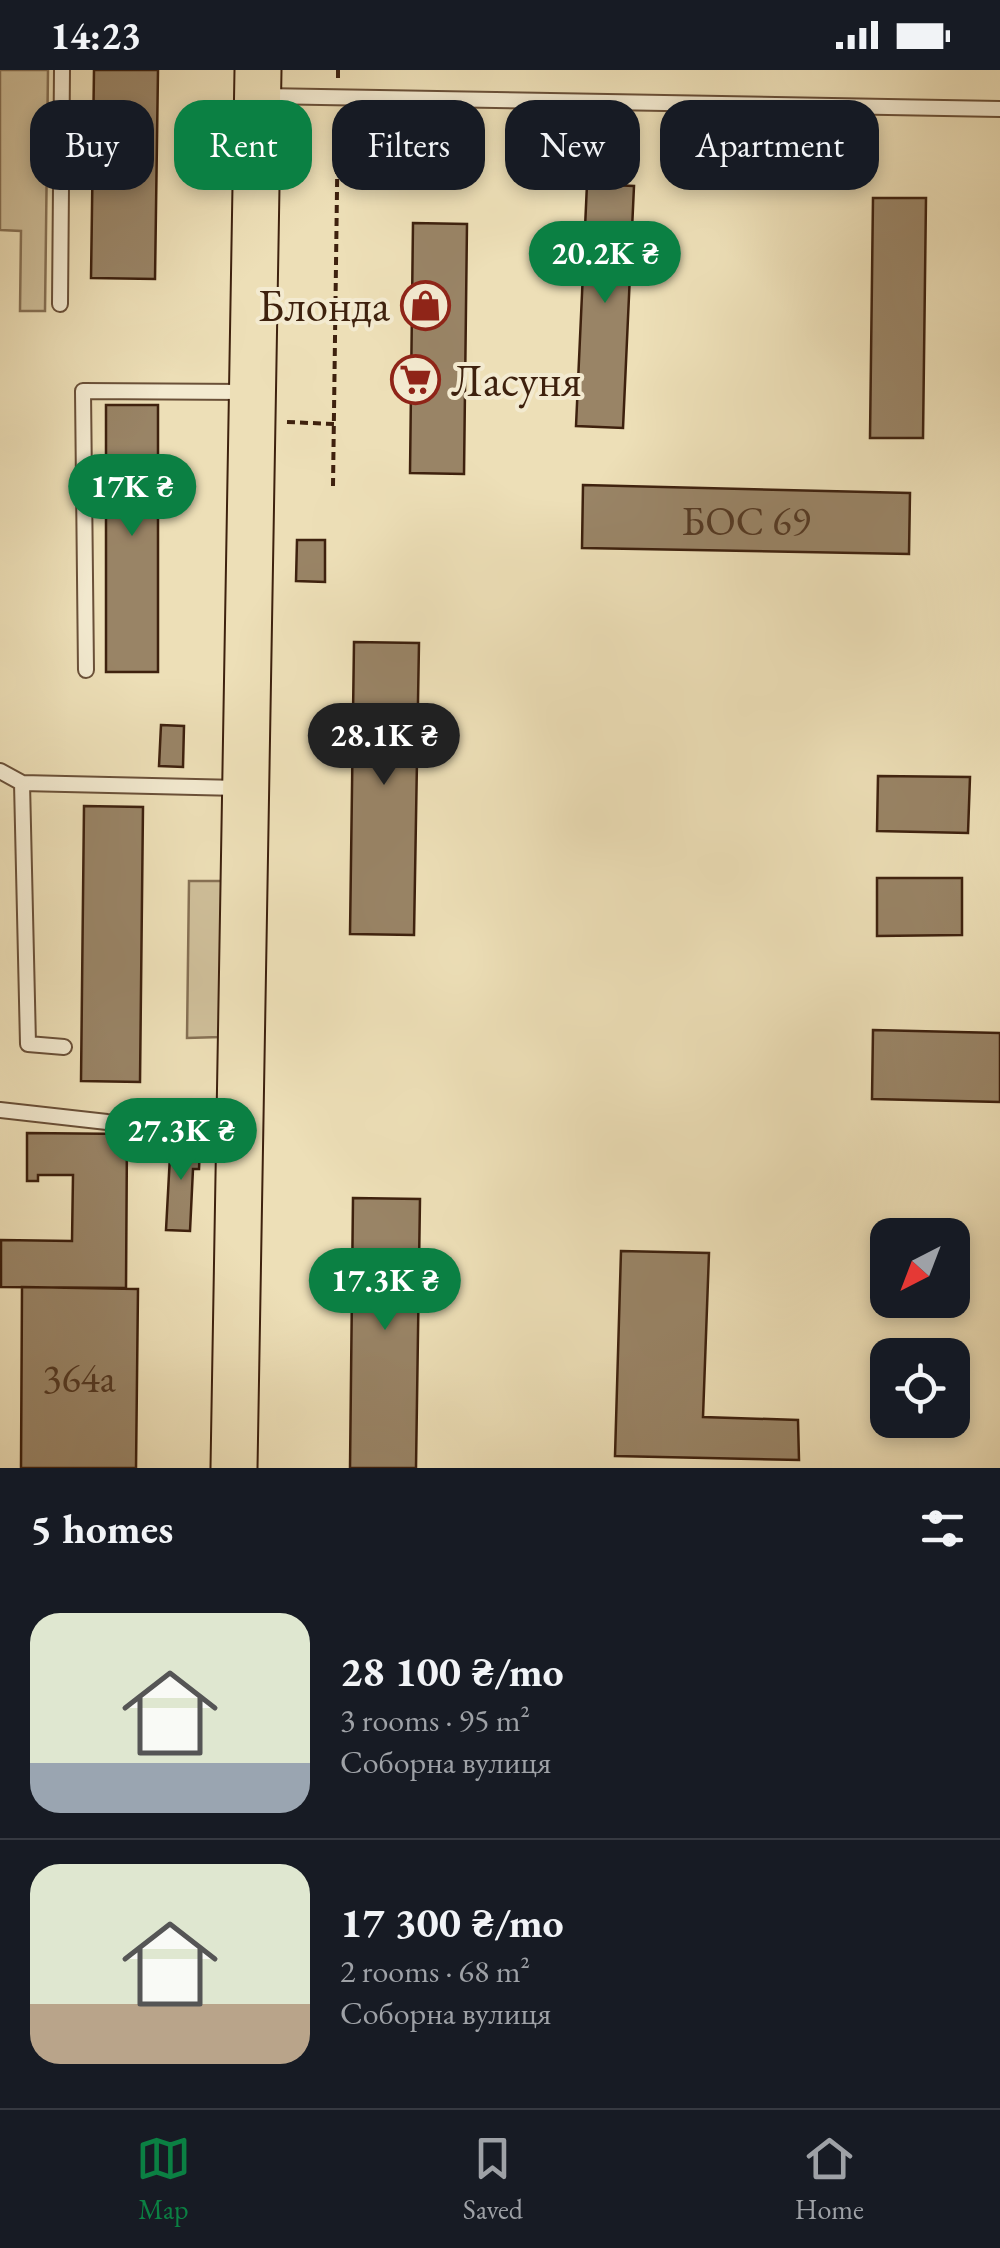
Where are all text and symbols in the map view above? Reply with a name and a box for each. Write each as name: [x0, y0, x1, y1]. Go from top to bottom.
text: 14:23: [50, 11, 141, 60]
chip: Buy: [30, 100, 154, 190]
chip: Rent: [174, 100, 312, 190]
chip: Filters: [332, 100, 485, 190]
chip: New: [505, 100, 640, 190]
chip: Apartment: [660, 100, 879, 190]
pin: 20.2K ₴: [513, 221, 697, 306]
text: 20.2K ₴: [551, 232, 659, 274]
place label: Блонда: [258, 276, 390, 334]
shop icon: Блонда: [399, 279, 451, 331]
place label: Ласуня: [451, 351, 582, 409]
supermarket icon: Ласуня: [390, 354, 442, 406]
pin: 17K ₴: [62, 454, 202, 539]
text: 17K ₴: [90, 465, 174, 507]
house number: БОС 69: [681, 495, 811, 547]
pin: 28.1K ₴: [292, 703, 476, 788]
text: 28.1K ₴: [330, 714, 438, 756]
pin: 27.3K ₴: [89, 1098, 273, 1183]
text: 27.3K ₴: [127, 1109, 235, 1151]
north arrow: [870, 1218, 970, 1318]
map controls: [870, 1218, 970, 1438]
pin: 17.3K ₴: [293, 1248, 477, 1333]
text: 17.3K ₴: [331, 1259, 439, 1301]
button: locate: [870, 1338, 970, 1438]
house number: 364а: [42, 1352, 116, 1404]
text: 5 homes: [30, 1501, 173, 1556]
icon: filters: [915, 1501, 970, 1556]
text: 28 100 ₴/mo: [340, 1644, 564, 1699]
icon: home: [110, 1653, 230, 1773]
text: 3 rooms · 95 m²: [340, 1699, 530, 1741]
text: Соборна вулиця: [340, 1741, 551, 1783]
text: 17 300 ₴/mo: [340, 1895, 564, 1950]
icon: home: [110, 1904, 230, 2024]
text: 2 rooms · 68 m²: [340, 1950, 530, 1992]
text: Соборна вулиця: [340, 1992, 551, 2034]
tab: Map: [136, 2131, 191, 2227]
tab: Saved: [463, 2131, 523, 2227]
tab: Home: [795, 2131, 864, 2227]

